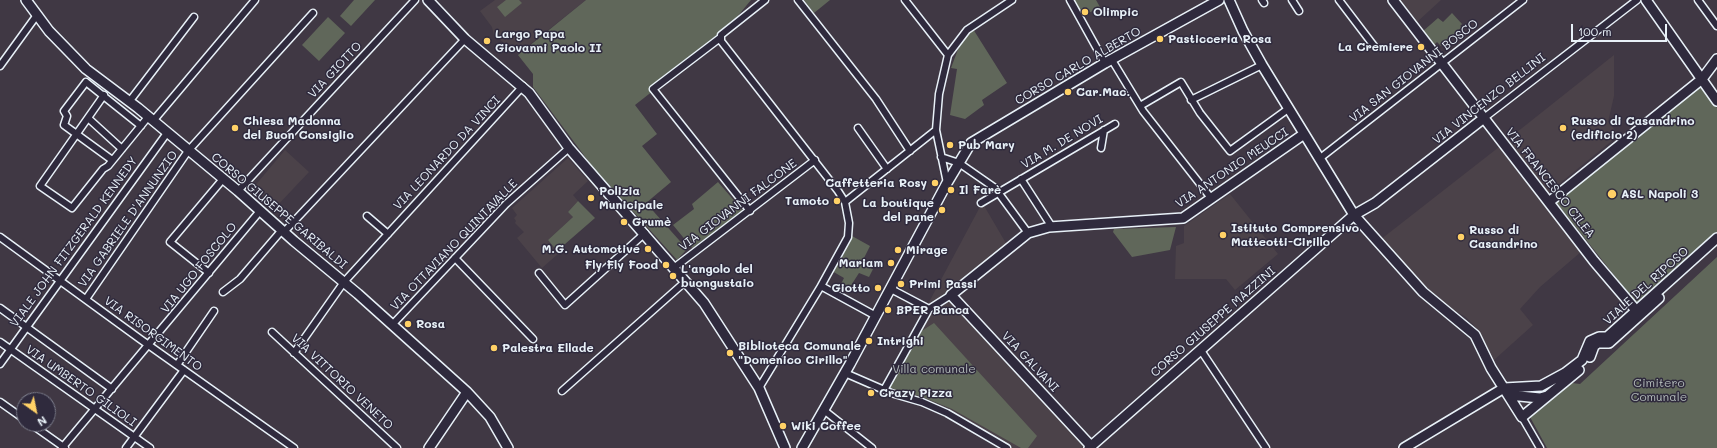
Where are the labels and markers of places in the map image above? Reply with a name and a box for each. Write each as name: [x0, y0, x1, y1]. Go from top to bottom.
place label: Olimpic: [1093, 5, 1138, 19]
marker: Olimpic: [1080, 7, 1090, 17]
place label: Largo Papa Giovanni Paolo II: [495, 27, 602, 55]
place label: Pasticceria Rosa: [1168, 32, 1271, 46]
marker: Pasticceria Rosa: [1155, 34, 1165, 44]
marker: Largo Papa Giovanni Paolo II: [482, 36, 492, 46]
place label: La Cremiere: [1338, 40, 1413, 54]
marker: La Cremiere: [1416, 42, 1426, 52]
place label: Car.Mac.: [1076, 85, 1130, 99]
marker: Car.Mac.: [1063, 87, 1073, 97]
place label: Chiesa Madonna del Buon Consiglio: [243, 114, 354, 142]
place label: Russo di Casandrino (edificio 2): [1571, 114, 1695, 142]
marker: Chiesa Madonna del Buon Consiglio: [230, 123, 240, 133]
marker: Russo di Casandrino (edificio 2): [1558, 123, 1568, 133]
place label: Pub Mary: [958, 138, 1015, 152]
marker: Pub Mary: [945, 140, 955, 150]
place label: Caffetteria Rosy: [825, 176, 927, 190]
marker: Caffetteria Rosy: [930, 178, 940, 188]
place label: Il Farè: [959, 183, 1001, 197]
place label: Polizia Municipale: [599, 184, 663, 212]
marker: Il Farè: [946, 185, 956, 195]
place label: ASL Napoli 3: [1621, 187, 1698, 201]
marker: ASL Napoli 3: [1606, 188, 1618, 200]
marker: Polizia Municipale: [586, 193, 596, 203]
place label: Tamoto: [785, 194, 829, 208]
marker: Tamoto: [832, 196, 842, 206]
place label: La boutique del pane: [862, 196, 934, 224]
marker: La boutique del pane: [937, 205, 947, 215]
place label: Grumè: [632, 215, 671, 229]
marker: Grumè: [619, 217, 629, 227]
place label: Istituto Comprensivo Matteotti-Cirillo: [1231, 221, 1359, 249]
place label: Russo di Casandrino: [1469, 223, 1538, 251]
marker: Istituto Comprensivo Matteotti-Cirillo: [1218, 230, 1228, 240]
marker: Russo di Casandrino: [1456, 232, 1466, 242]
place label: M.G. Automotive: [542, 242, 640, 256]
place label: Mirage: [906, 243, 948, 257]
marker: M.G. Automotive: [643, 244, 653, 254]
marker: Mirage: [893, 245, 903, 255]
place label: Mariam: [839, 256, 883, 270]
place label: Fly Fly Food: [585, 258, 658, 272]
marker: Mariam: [886, 258, 896, 268]
marker: Fly Fly Food: [661, 260, 671, 270]
place label: L'angolo del buongustaio: [681, 262, 754, 290]
marker: L'angolo del buongustaio: [668, 271, 678, 281]
place label: Primi Passi: [909, 277, 977, 291]
marker: Primi Passi: [896, 279, 906, 289]
place label: Giotto: [831, 281, 870, 295]
marker: Giotto: [873, 283, 883, 293]
place label: BPER Banca: [896, 303, 969, 317]
marker: BPER Banca: [883, 305, 893, 315]
place label: Rosa: [416, 317, 445, 331]
marker: Rosa: [403, 319, 413, 329]
place label: Intrighi: [877, 334, 924, 348]
marker: Intrighi: [864, 336, 874, 346]
place label: Biblioteca Comunale "Domenico Cirillo": [738, 339, 861, 367]
place label: Palestra Ellade: [502, 341, 594, 355]
marker: Palestra Ellade: [489, 343, 499, 353]
marker: Biblioteca Comunale "Domenico Cirillo": [725, 348, 735, 358]
place label: Crazy Pizza: [879, 386, 952, 400]
marker: Crazy Pizza: [866, 388, 876, 398]
place label: Wiki Coffee: [791, 419, 861, 433]
marker: Wiki Coffee: [778, 421, 788, 431]

